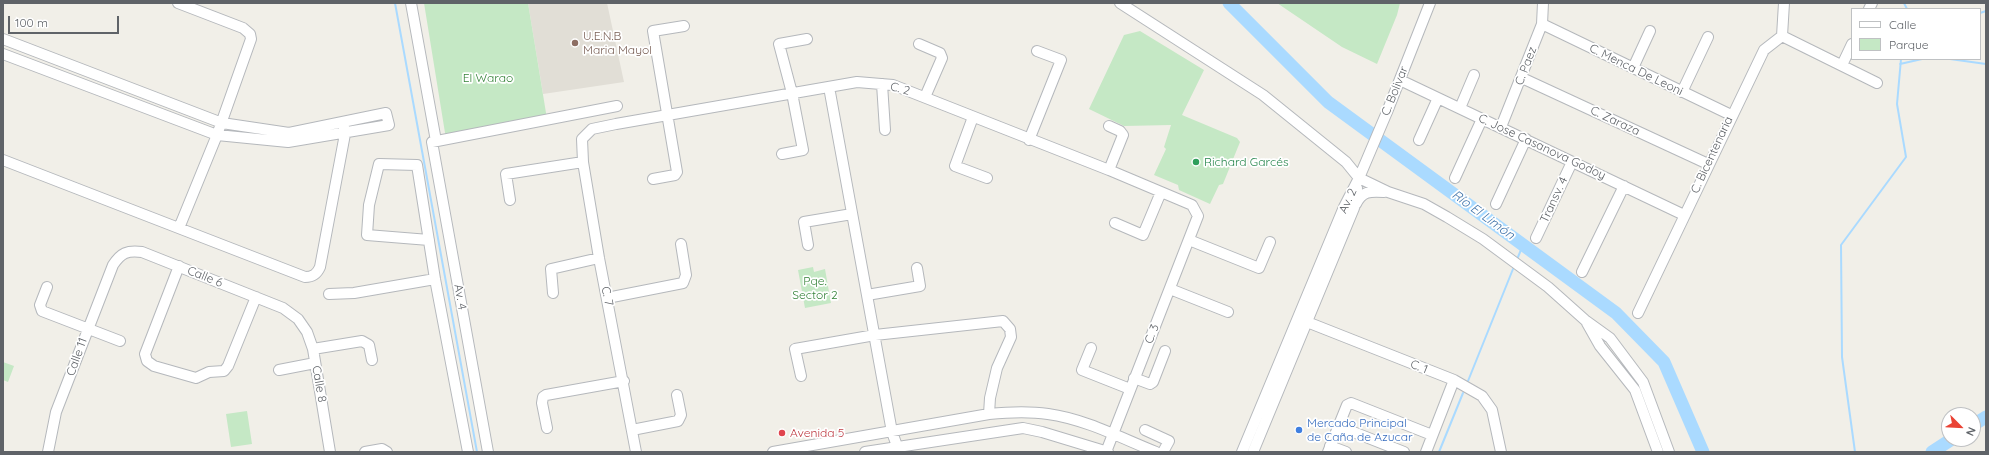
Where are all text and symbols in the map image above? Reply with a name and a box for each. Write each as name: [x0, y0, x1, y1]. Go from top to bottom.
scale bar: [10, 8, 121, 34]
legend: [1851, 8, 1981, 60]
text: 100 m: [15, 15, 48, 30]
text: Calle: [1889, 17, 1916, 32]
place label: U.E.N.B Maria Mayol: [583, 29, 652, 57]
text: Parque: [1889, 37, 1929, 52]
marker: U.E.N.B Maria Mayol: [570, 38, 580, 48]
street label: C. Menca De Leoni: [1587, 41, 1685, 99]
street label: C. Paez: [1512, 45, 1540, 87]
street label: C. Bolivar: [1379, 64, 1411, 118]
park label: El Warao: [463, 71, 513, 85]
street label: C. 2: [888, 79, 912, 99]
street label: C. Zaraza: [1588, 103, 1642, 139]
street label: C. Jose Casanova Godoy: [1476, 111, 1608, 183]
street label: C. Bicentenaria: [1688, 114, 1736, 196]
place label: Richard Garcés: [1204, 155, 1289, 169]
marker: Richard Garcés: [1191, 157, 1201, 167]
street label: Transv. 4: [1537, 175, 1571, 225]
street label: Av. 2: [1336, 186, 1360, 216]
water label: Río El Limón: [1449, 187, 1517, 243]
street label: Calle 6: [185, 263, 225, 291]
park label: Pqe. Sector 2: [792, 274, 838, 302]
street label: Av. 4: [451, 283, 469, 311]
street label: C. 7: [598, 285, 616, 307]
street label: C. 3: [1142, 322, 1162, 346]
street label: Calle 11: [63, 336, 91, 378]
street label: C. 1: [1408, 357, 1430, 377]
street label: Calle 8: [309, 365, 329, 403]
north arrow: [1941, 407, 1981, 447]
place label: Mercado Principal de Caña de Azucar: [1307, 416, 1413, 444]
marker: Mercado Principal de Caña de Azucar: [1294, 425, 1304, 435]
text: N: [1963, 425, 1979, 438]
place label: Avenida 5: [790, 426, 844, 440]
marker: Avenida 5: [777, 428, 787, 438]

